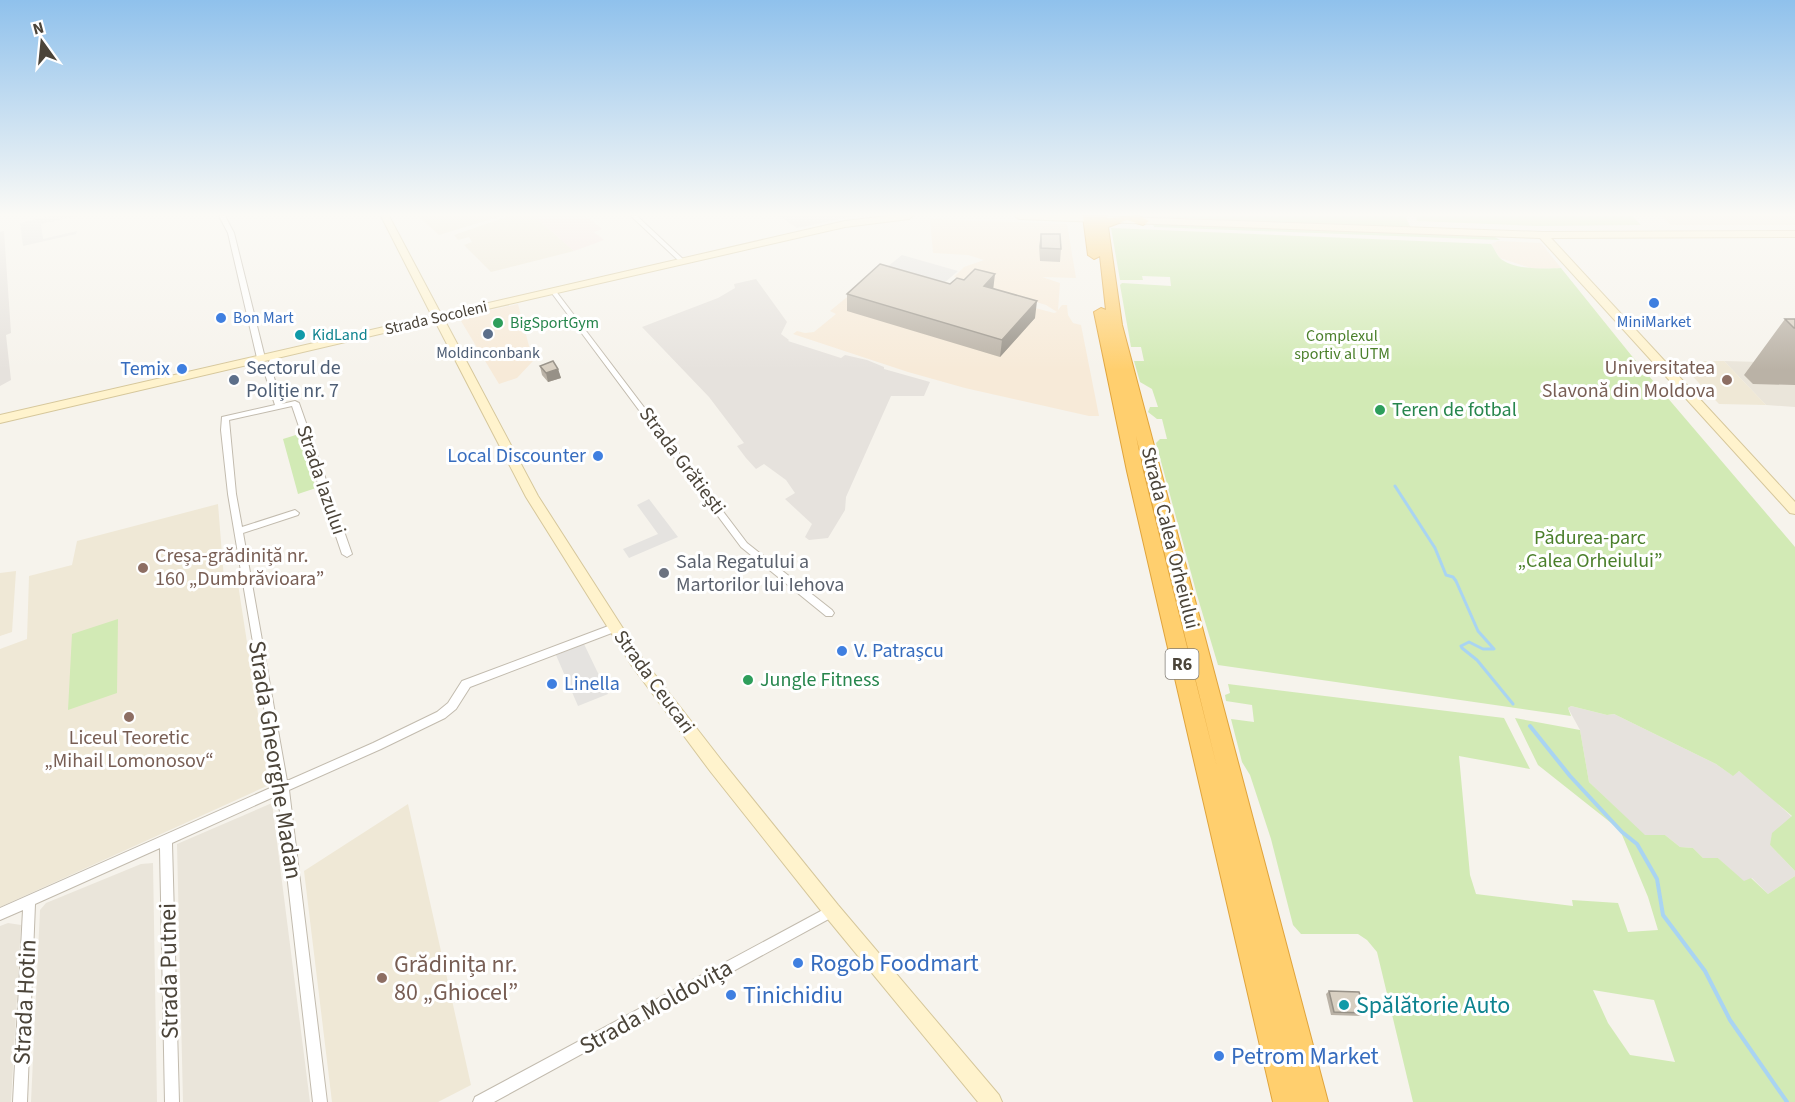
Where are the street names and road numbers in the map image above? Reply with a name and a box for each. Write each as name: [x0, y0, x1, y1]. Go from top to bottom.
street label: Strada Socoleni: [383, 296, 489, 340]
street label: Strada Grătiești: [632, 401, 732, 521]
street label: Strada Iazului: [289, 421, 353, 539]
street label: Strada Calea Orheiului: [1134, 444, 1206, 632]
street label: Strada Ceucari: [607, 625, 701, 739]
street label: Strada Gheorghe Madan: [239, 638, 311, 882]
road number: R6: [1166, 649, 1198, 679]
street label: Strada Putnei: [150, 903, 188, 1039]
street label: Strada Hotin: [4, 938, 46, 1066]
street label: Strada Moldovița: [573, 950, 739, 1064]

